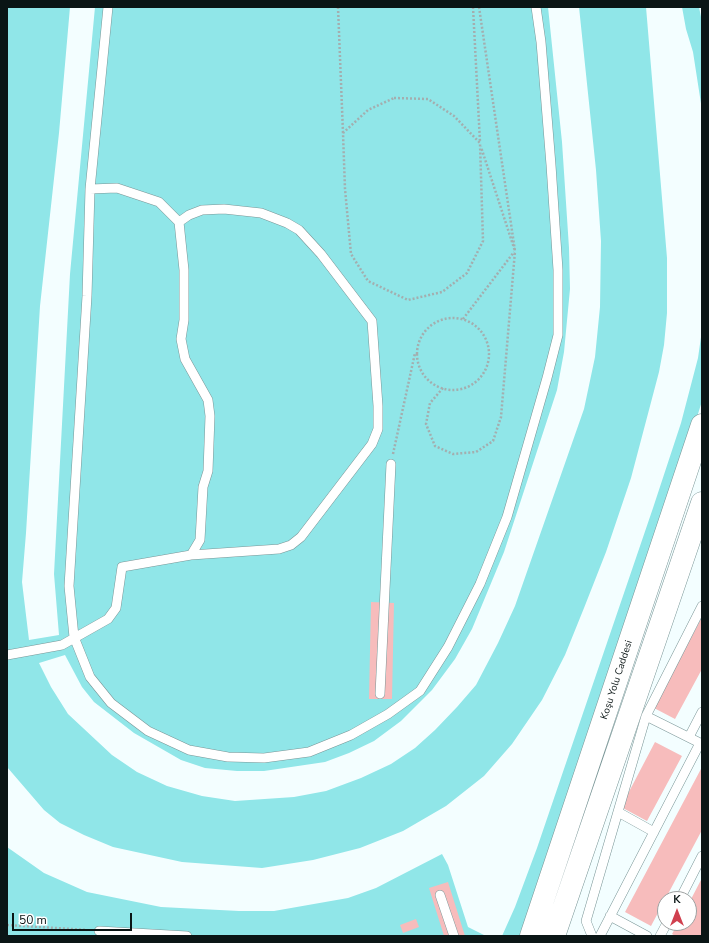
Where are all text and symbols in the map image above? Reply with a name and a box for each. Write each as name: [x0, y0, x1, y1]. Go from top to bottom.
street label: Koşu Yolu Caddesi: [599, 639, 635, 721]
north arrow: [657, 891, 697, 931]
text: K: [673, 892, 681, 907]
scale bar: [14, 905, 134, 931]
text: 50 m: [19, 912, 47, 928]

